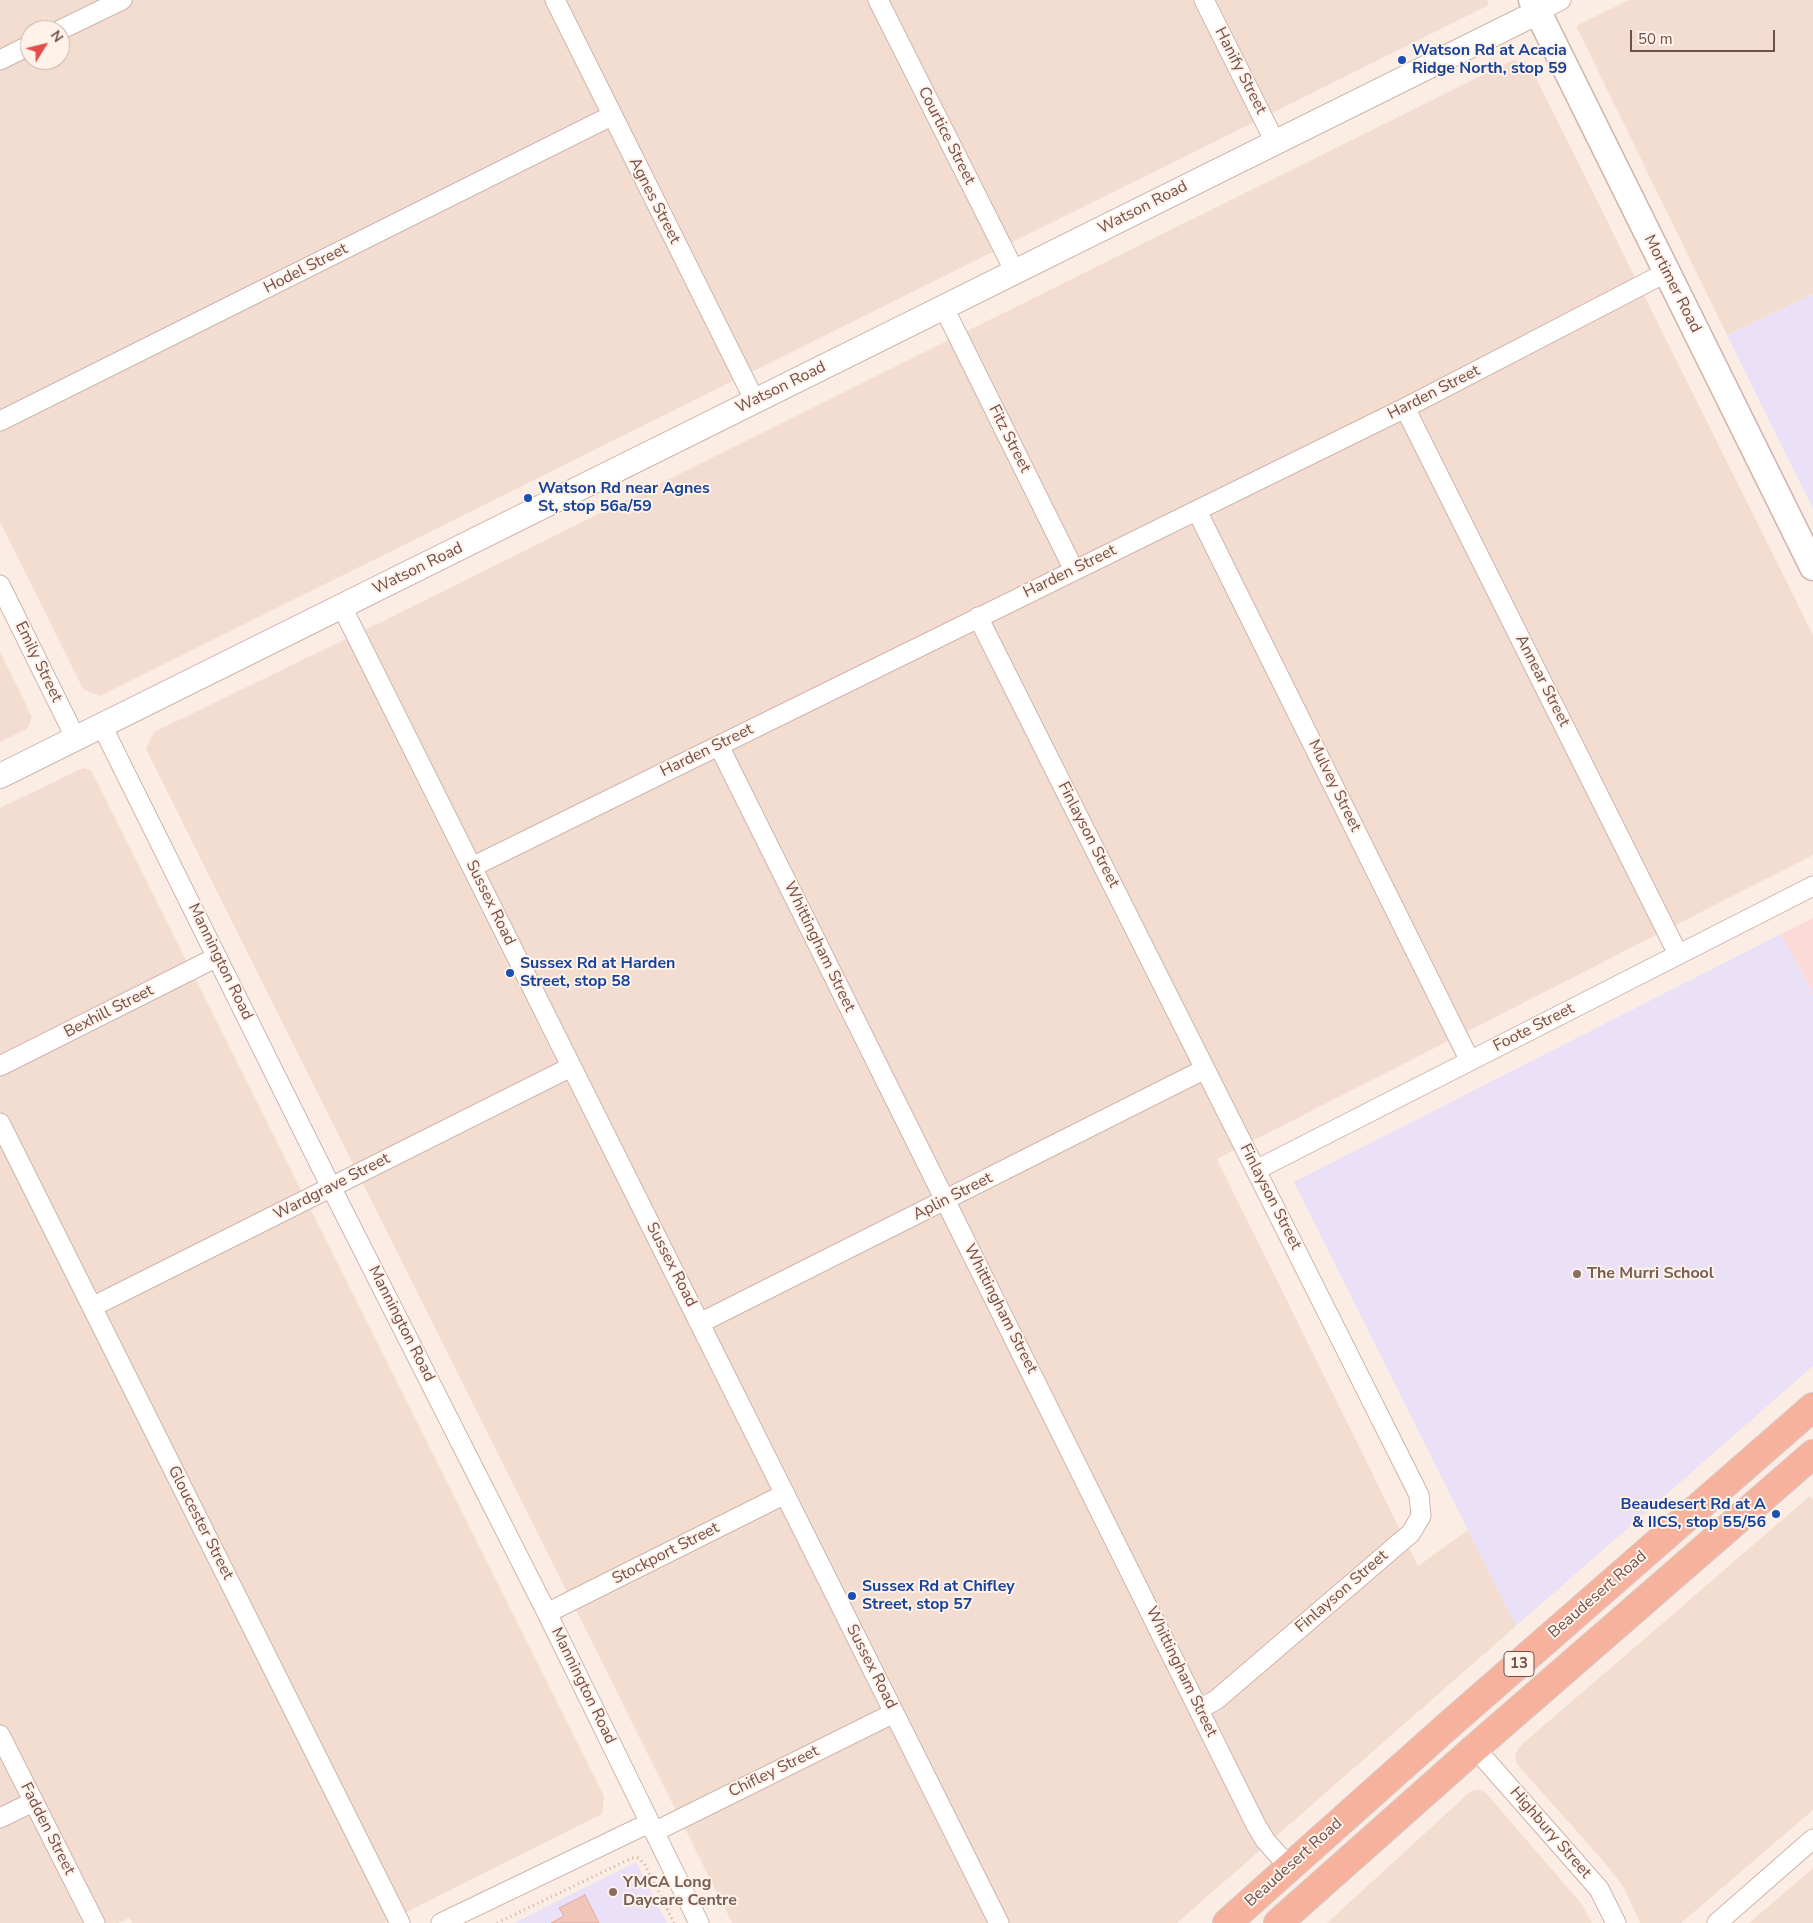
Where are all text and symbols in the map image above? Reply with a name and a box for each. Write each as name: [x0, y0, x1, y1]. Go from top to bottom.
north arrow: [20, 20, 70, 70]
scale bar: [1633, 20, 1778, 52]
street label: Hanify Street: [1210, 24, 1270, 118]
text: N: [46, 27, 67, 46]
text: 50 m: [1638, 29, 1673, 49]
place label: Watson Rd at Acacia Ridge North, stop 59: [1412, 41, 1567, 79]
marker: Watson Rd at Acacia Ridge North, stop 59: [1396, 54, 1408, 66]
street label: Courtice Street: [913, 84, 979, 188]
street label: Agnes Street: [624, 155, 684, 247]
street label: Watson Road: [1095, 177, 1191, 239]
street label: Mortimer Road: [1639, 232, 1705, 336]
street label: Hodel Street: [261, 240, 351, 298]
street label: Watson Road: [733, 358, 829, 418]
street label: Harden Street: [1385, 362, 1483, 424]
street label: Fitz Street: [984, 402, 1034, 476]
place label: Watson Rd near Agnes St, stop 56a/59: [538, 479, 710, 517]
marker: Watson Rd near Agnes St, stop 56a/59: [522, 492, 534, 504]
street label: Watson Road: [370, 539, 466, 599]
street label: Harden Street: [1020, 541, 1120, 603]
street label: Emily Street: [10, 619, 66, 705]
street label: Annear Street: [1511, 632, 1573, 730]
street label: Harden Street: [657, 720, 757, 782]
street label: Mulvey Street: [1304, 737, 1364, 835]
street label: Finlayson Street: [1053, 779, 1123, 891]
street label: Sussex Road: [461, 857, 519, 949]
street label: Whittingham Street: [779, 879, 859, 1015]
street label: Mannington Road: [183, 901, 257, 1023]
place label: Sussex Rd at Harden Street, stop 58: [520, 954, 675, 992]
marker: Sussex Rd at Harden Street, stop 58: [504, 967, 516, 979]
street label: Bexhill Street: [61, 981, 157, 1043]
street label: Foote Street: [1490, 999, 1578, 1057]
street label: Finlayson Street: [1235, 1141, 1305, 1253]
street label: Wardgrave Street: [271, 1149, 393, 1225]
street label: Aplin Street: [910, 1169, 996, 1225]
street label: Sussex Road: [641, 1219, 701, 1311]
street label: Whittingham Street: [959, 1241, 1041, 1377]
street label: Mannington Road: [364, 1263, 438, 1385]
place label: The Murri School: [1587, 1264, 1714, 1284]
marker: The Murri School: [1571, 1268, 1583, 1280]
street label: Gloucester Street: [163, 1463, 237, 1583]
place label: Beaudesert Rd at A & IICS, stop 55/56: [1621, 1495, 1766, 1533]
marker: Beaudesert Rd at A & IICS, stop 55/56: [1770, 1508, 1782, 1520]
street label: Stockport Street: [609, 1519, 723, 1589]
street label: Finlayson Street: [1292, 1547, 1392, 1637]
street label: Beaudesert Road: [1545, 1547, 1651, 1643]
place label: Sussex Rd at Chifley Street, stop 57: [862, 1577, 1015, 1615]
marker: Sussex Rd at Chifley Street, stop 57: [846, 1590, 858, 1602]
street label: Whittingham Street: [1141, 1604, 1221, 1740]
street label: Sussex Road: [841, 1621, 901, 1713]
street label: Mannington Road: [546, 1625, 620, 1747]
road number: 13: [1504, 1652, 1534, 1676]
street label: Chifley Street: [726, 1742, 822, 1802]
street label: Fadden Street: [16, 1780, 78, 1878]
street label: Highbury Street: [1505, 1783, 1595, 1883]
street label: Beaudesert Road: [1242, 1814, 1346, 1912]
place label: YMCA Long Daycare Centre: [623, 1873, 737, 1911]
marker: YMCA Long Daycare Centre: [607, 1886, 619, 1898]

